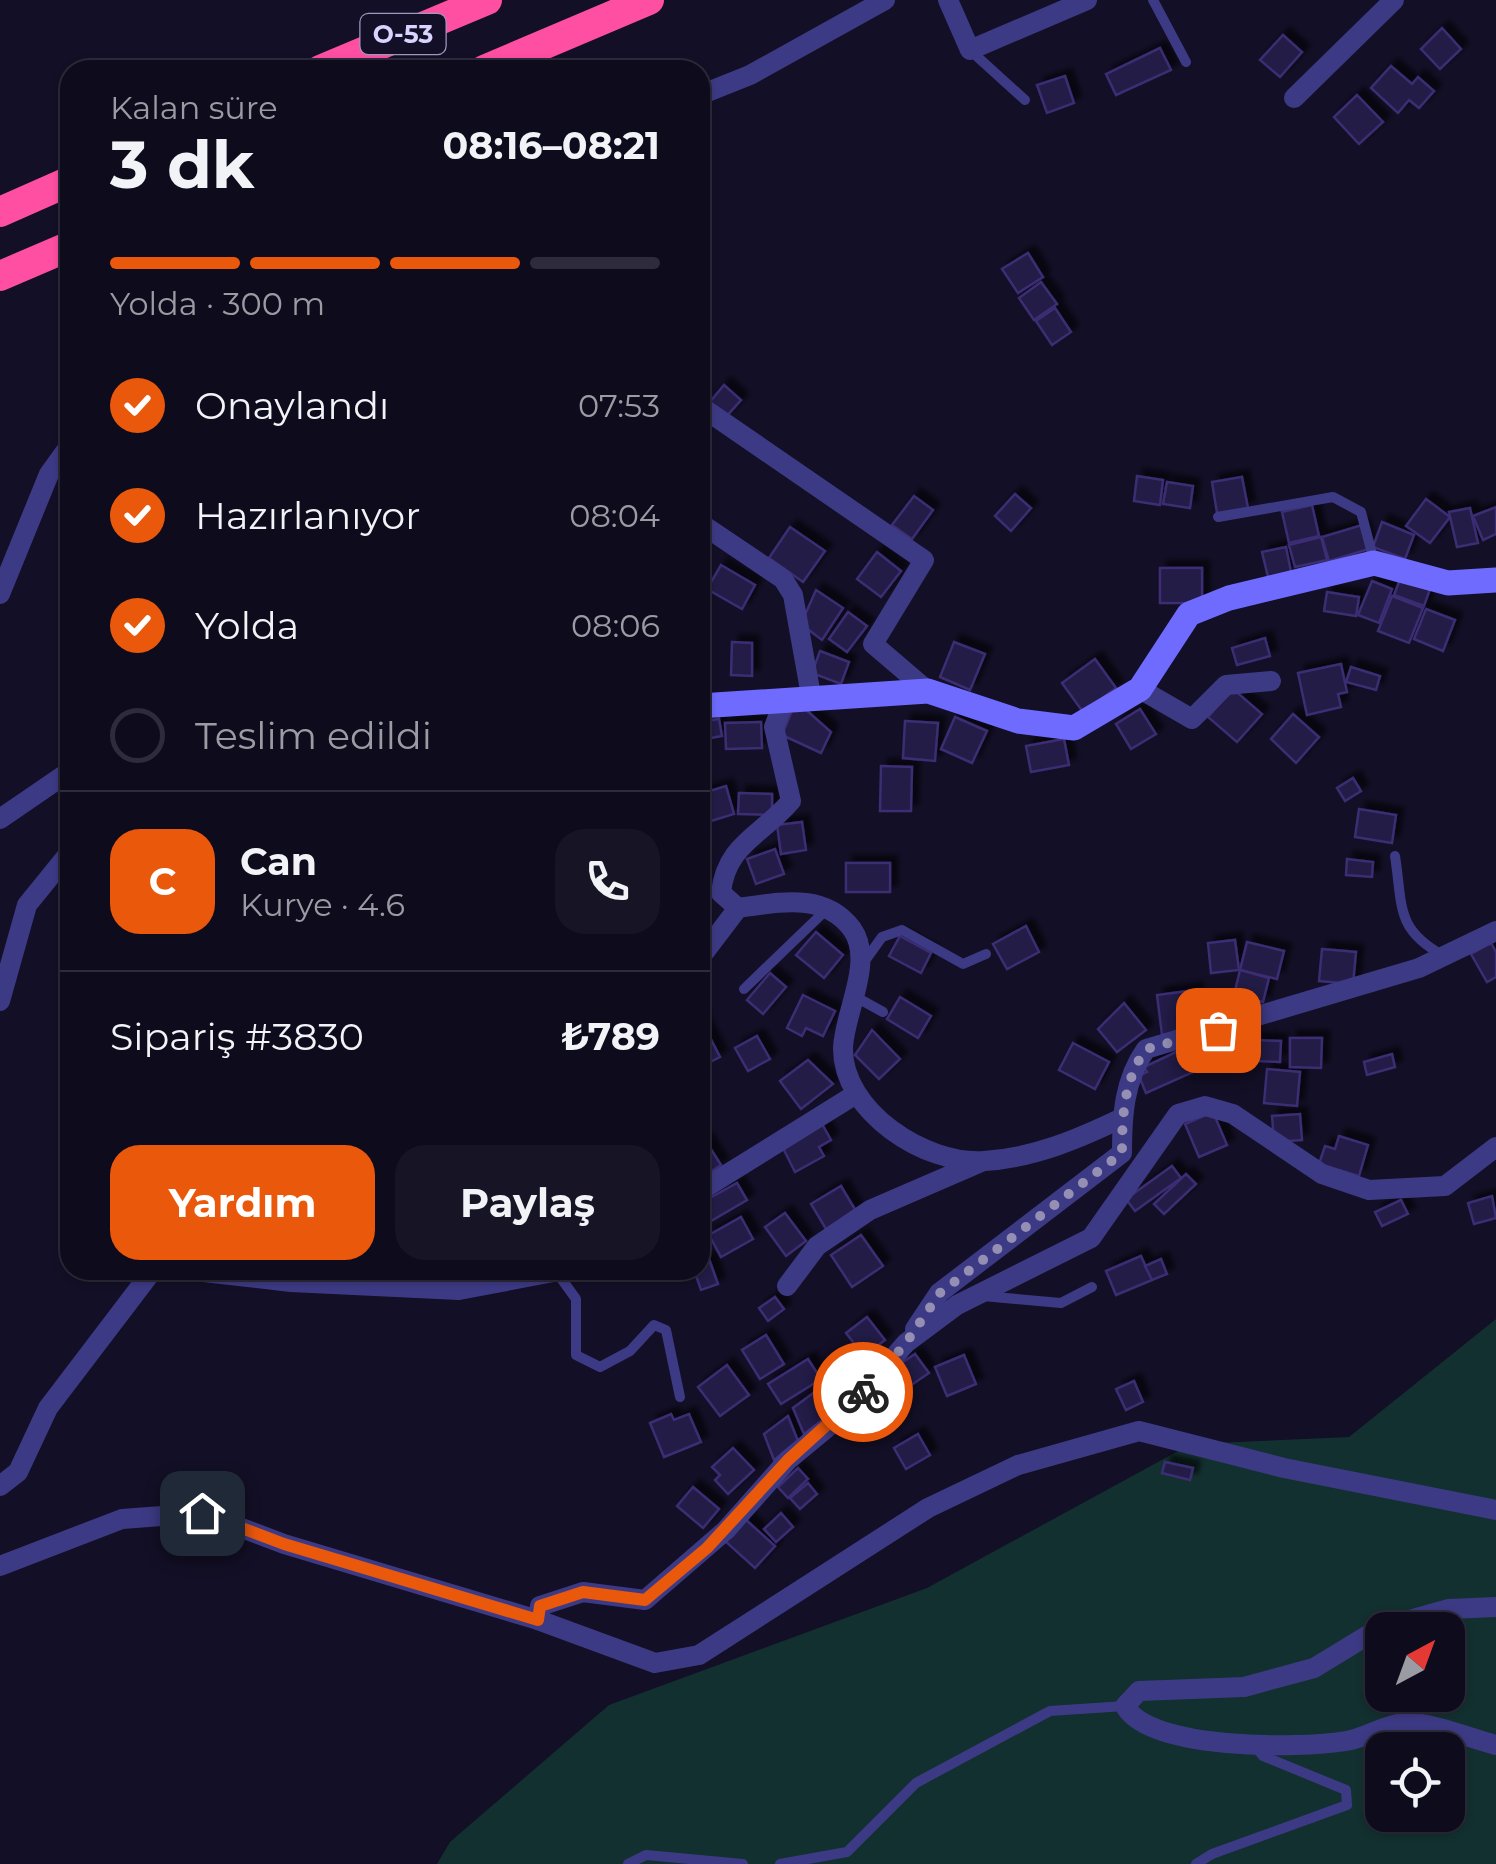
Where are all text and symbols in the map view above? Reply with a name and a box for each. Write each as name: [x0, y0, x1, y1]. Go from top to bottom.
road number: O-53: [360, 14, 446, 54]
text: Kalan süre: [110, 88, 278, 127]
text: 08:16–08:21: [443, 122, 660, 169]
text: 3 dk: [110, 125, 254, 204]
text: Yolda · 300 m: [110, 284, 325, 323]
icon: check: [110, 378, 165, 433]
text: Onaylandı: [195, 382, 389, 429]
text: 07:53: [578, 386, 660, 425]
icon: check: [110, 488, 165, 543]
text: Hazırlanıyor: [195, 492, 420, 539]
text: 08:04: [569, 496, 660, 535]
icon: check: [110, 598, 165, 653]
text: Yolda: [195, 602, 299, 649]
text: 08:06: [571, 606, 660, 645]
text: Teslim edildi: [195, 712, 432, 759]
button: phone: [555, 829, 660, 934]
text: Can: [240, 838, 317, 885]
text: C: [149, 858, 176, 905]
text: Kurye · 4.6: [240, 885, 405, 924]
pin: [1176, 988, 1261, 1073]
icon: bag: [1191, 1003, 1246, 1058]
text: Sipariş #3830: [110, 1013, 364, 1060]
text: ₺789: [561, 1013, 660, 1060]
button: Yardım: [110, 1145, 375, 1260]
button: Paylaş: [395, 1145, 660, 1260]
courier: [813, 1342, 913, 1442]
icon: bike: [836, 1365, 891, 1420]
pin: [160, 1471, 245, 1556]
icon: home: [175, 1486, 230, 1541]
north arrow: [1365, 1612, 1465, 1712]
map controls: [1365, 1612, 1465, 1832]
button: locate: [1365, 1732, 1465, 1832]

